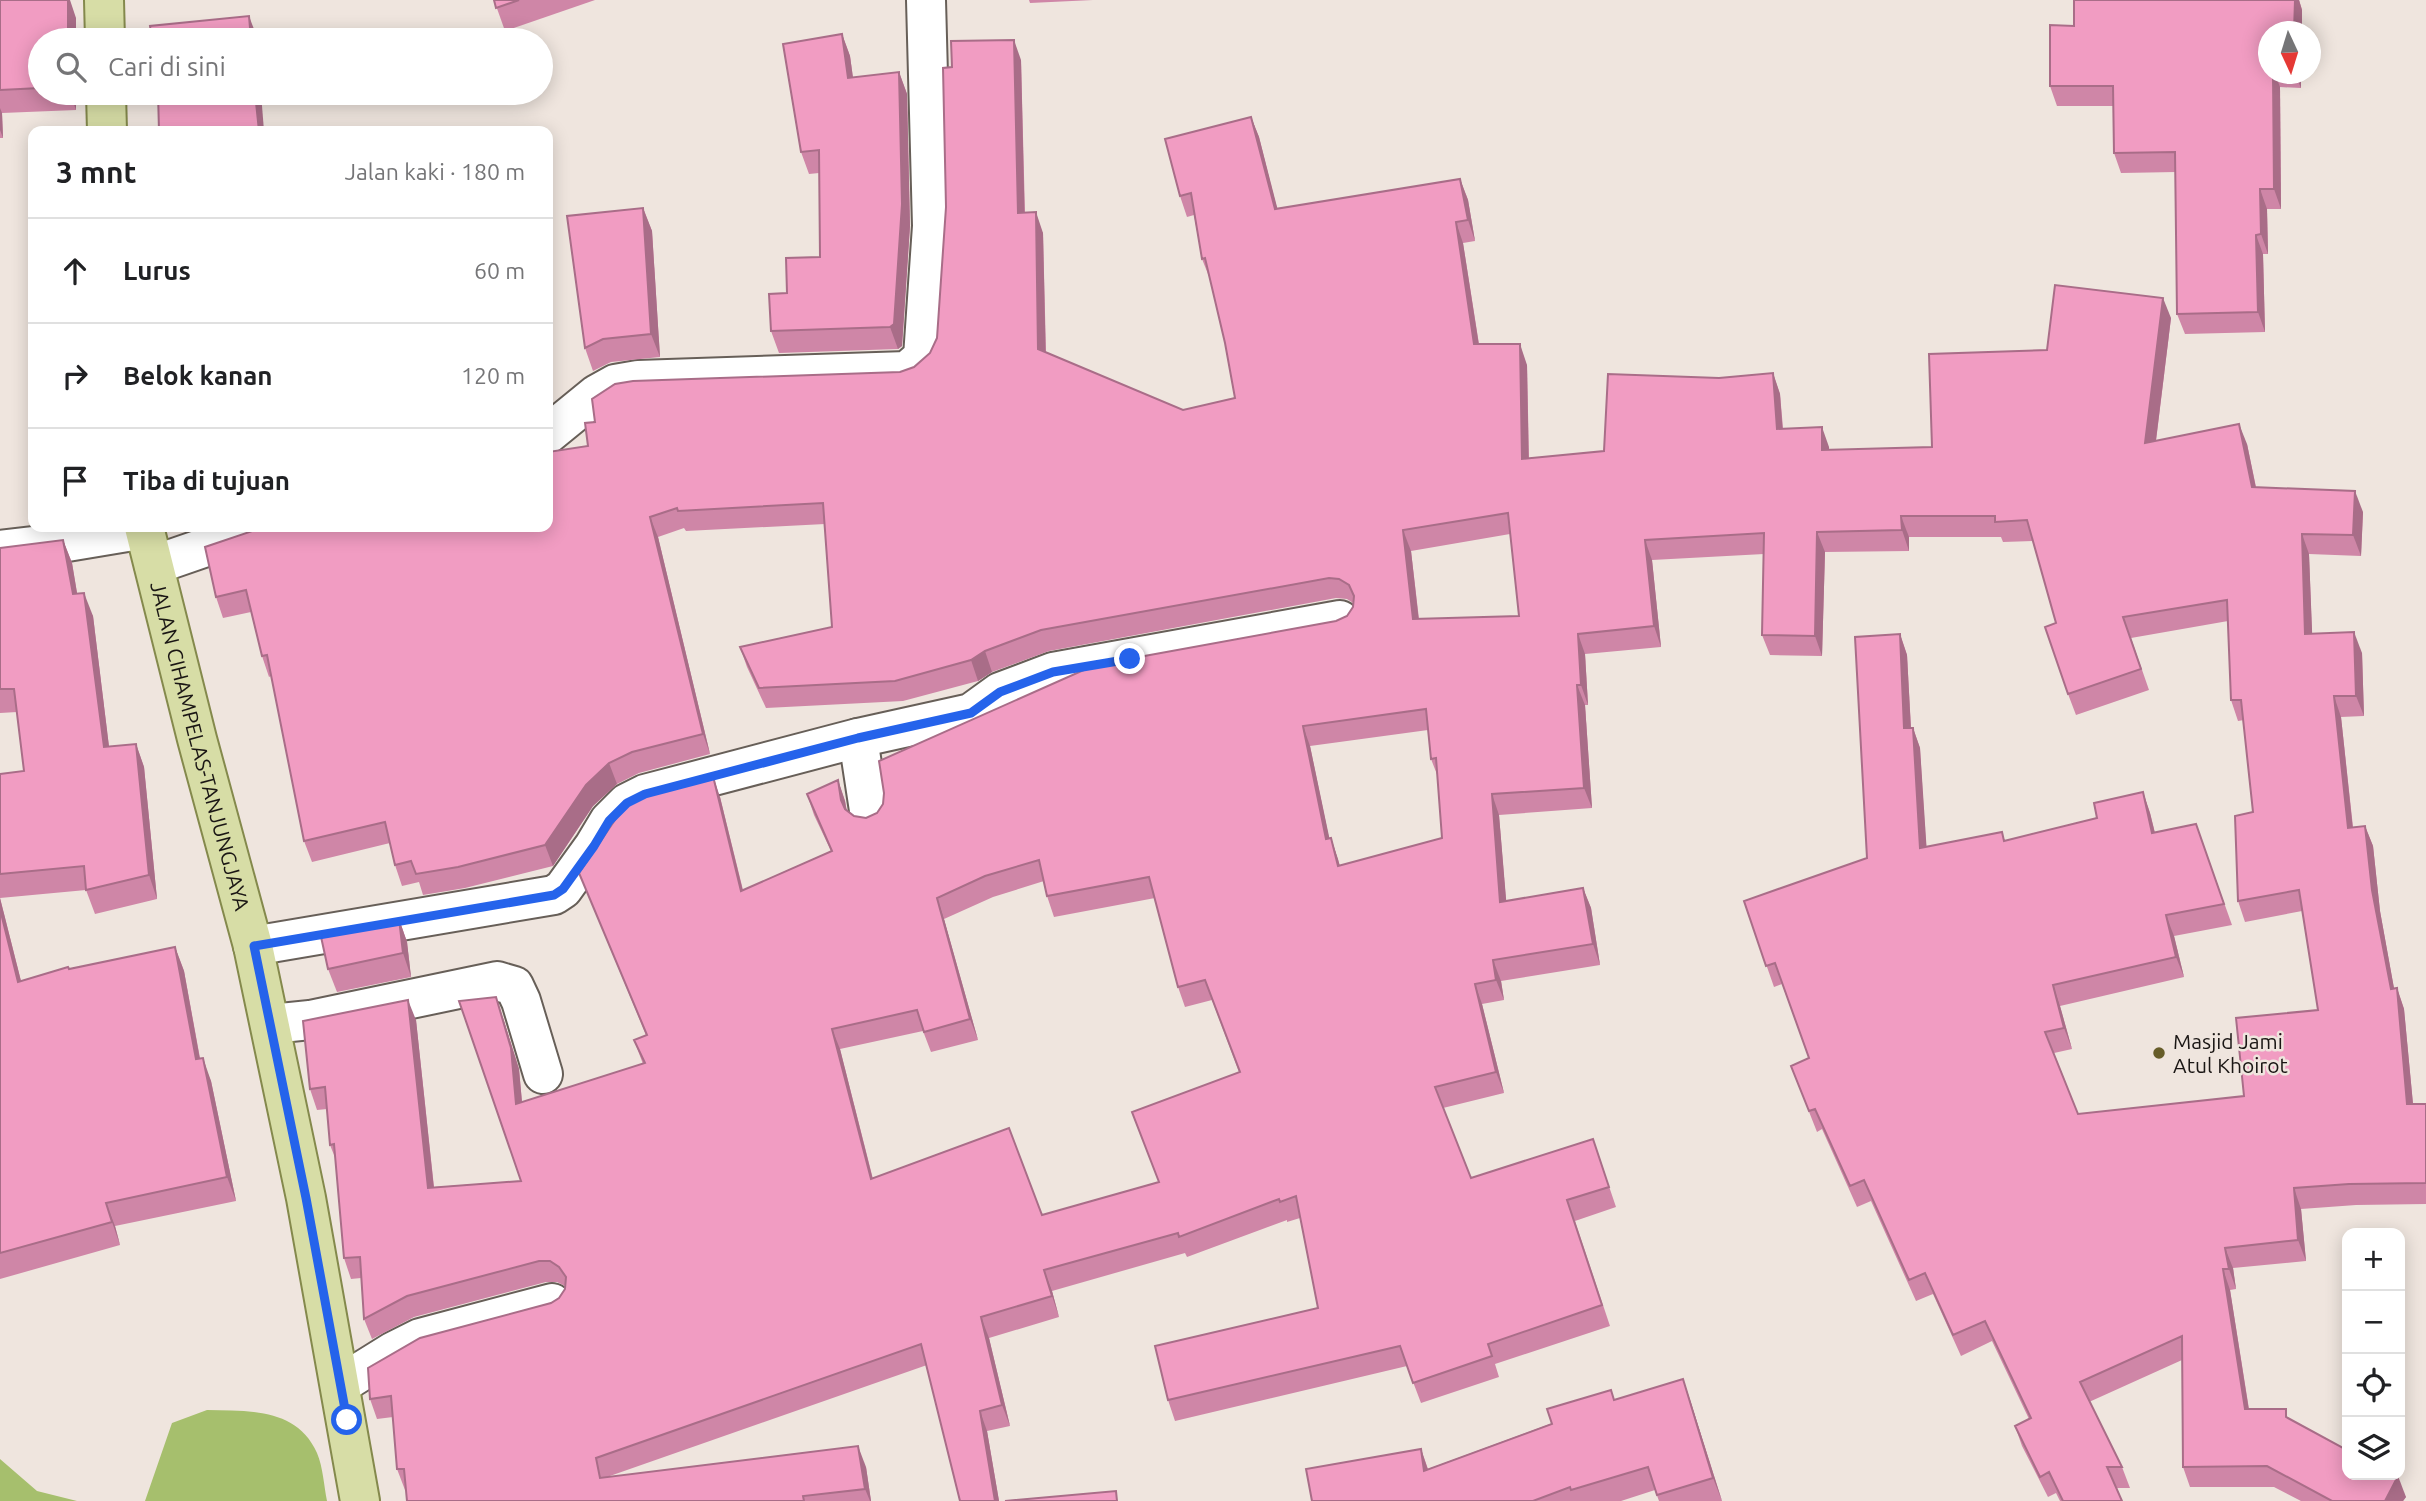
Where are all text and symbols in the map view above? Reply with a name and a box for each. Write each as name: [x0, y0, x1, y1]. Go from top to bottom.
north arrow: [2258, 21, 2321, 84]
search box: [28, 28, 553, 105]
icon: search: [52, 48, 90, 86]
text: Cari di sini: [108, 52, 226, 81]
text: 3 mnt: [56, 155, 136, 189]
text: Jalan kaki · 180 m: [345, 159, 525, 184]
icon: ahead: [56, 252, 94, 290]
text: Lurus: [123, 256, 191, 285]
text: 60 m: [474, 258, 525, 283]
icon: right: [56, 357, 94, 395]
text: Belok kanan: [123, 361, 273, 390]
text: 120 m: [461, 363, 525, 388]
icon: arrive: [56, 462, 94, 500]
text: Tiba di tujuan: [123, 466, 290, 495]
street label: JALAN CIHAMPELAS-TANJUNGJAYA: [146, 579, 255, 913]
route end: [1114, 643, 1145, 674]
place label: Masjid Jami Atul Khoirot: [2173, 1029, 2288, 1077]
marker: Masjid Jami Atul Khoirot: [2151, 1045, 2167, 1061]
map controls: [2342, 1228, 2405, 1480]
button: +: [2342, 1228, 2405, 1291]
button: −: [2342, 1291, 2405, 1354]
button: locate: [2342, 1354, 2405, 1417]
route start: [331, 1404, 362, 1435]
button: layers: [2342, 1417, 2405, 1480]

